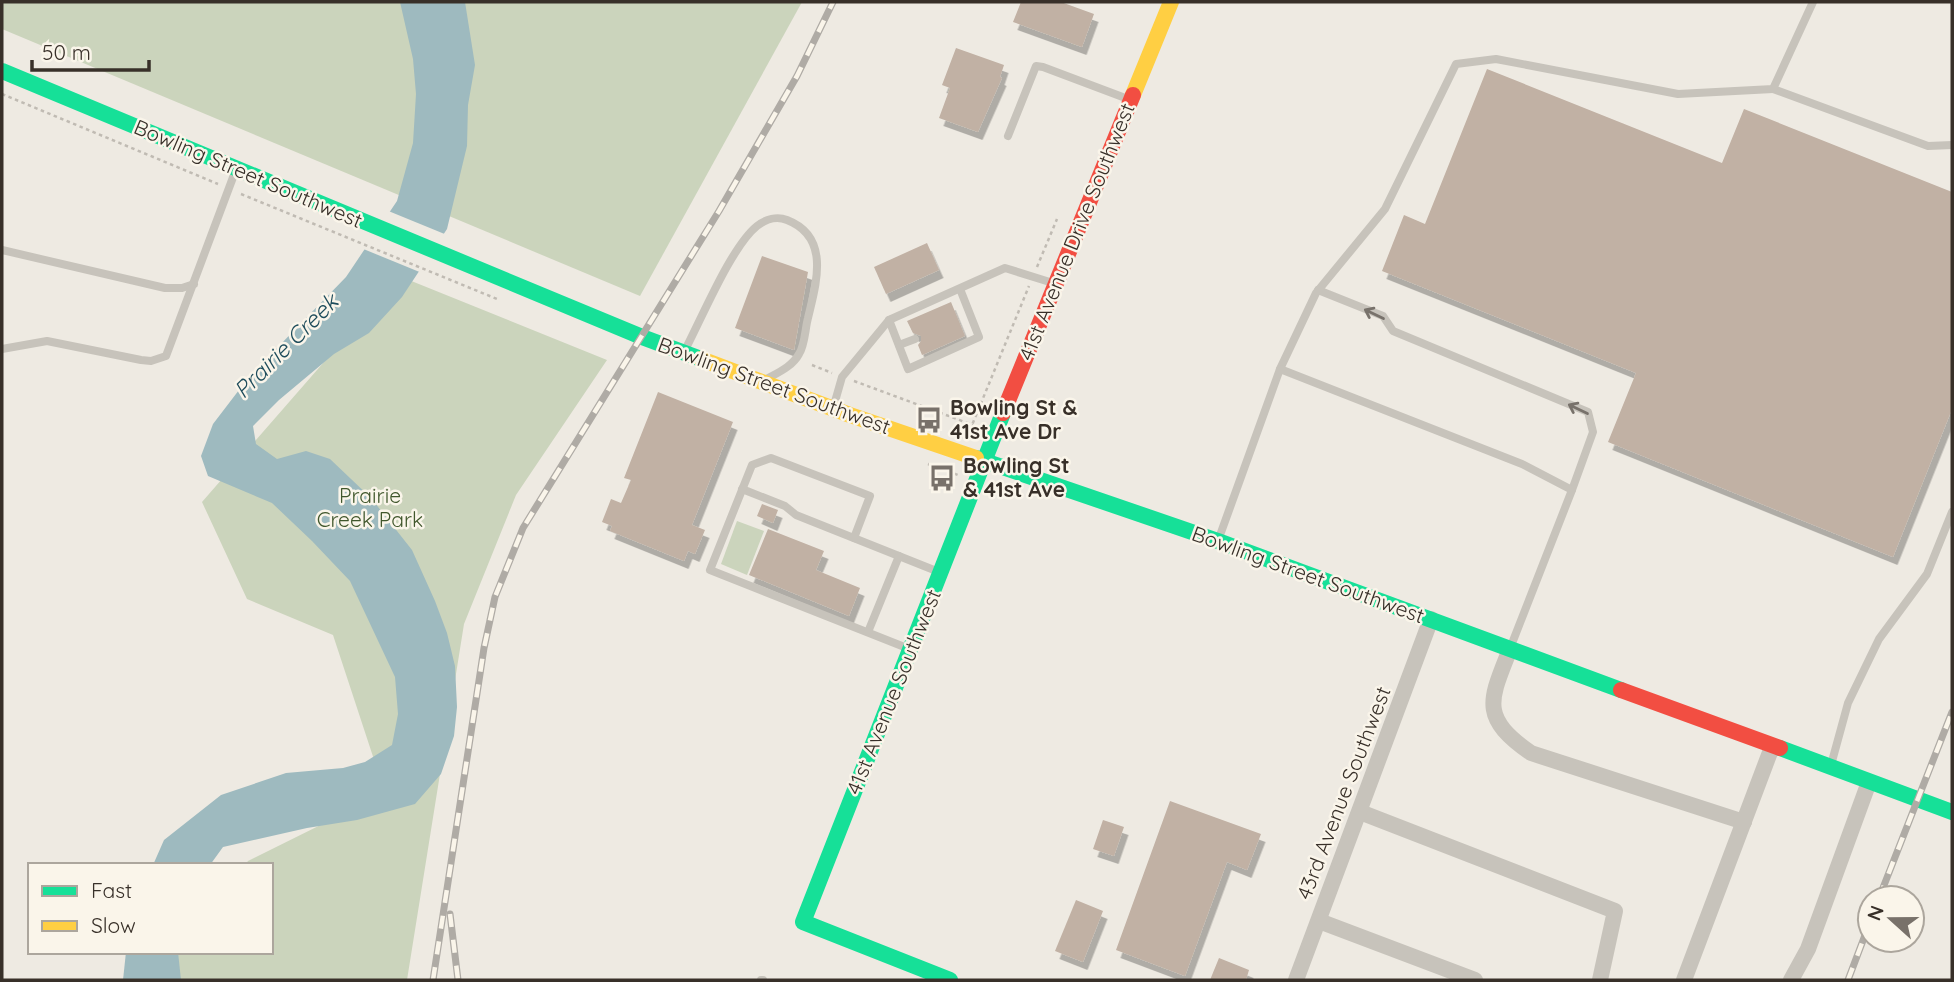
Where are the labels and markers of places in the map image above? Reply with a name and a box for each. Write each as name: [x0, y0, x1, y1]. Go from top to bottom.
place label: Bowling St & 41st Ave Dr: [950, 394, 1077, 444]
bus stop icon: Bowling St & 41st Ave Dr: [914, 405, 944, 435]
place label: Bowling St & 41st Ave: [963, 452, 1070, 502]
bus stop icon: Bowling St & 41st Ave: [927, 463, 957, 493]

